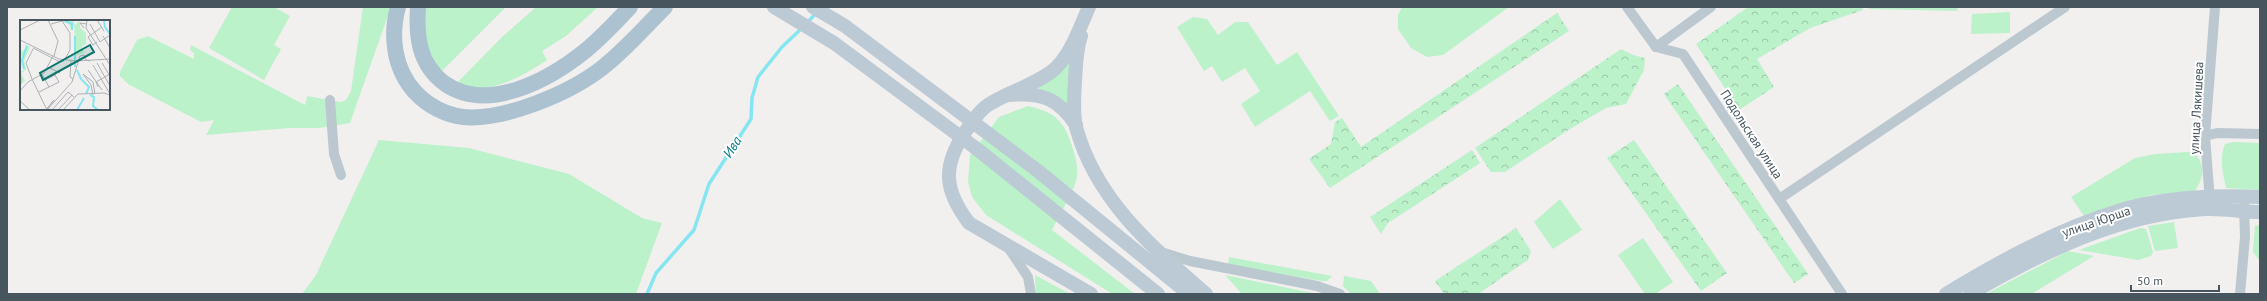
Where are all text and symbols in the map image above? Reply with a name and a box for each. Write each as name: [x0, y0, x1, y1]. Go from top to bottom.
inset map: [20, 20, 110, 110]
street label: улица Лякишева: [2186, 61, 2207, 155]
street label: Подольская улица: [1716, 86, 1787, 182]
water label: Ива: [718, 133, 746, 161]
street label: улица Юрша: [2060, 202, 2133, 241]
scale bar: [2131, 267, 2219, 293]
text: 50 m: [2137, 273, 2163, 288]

